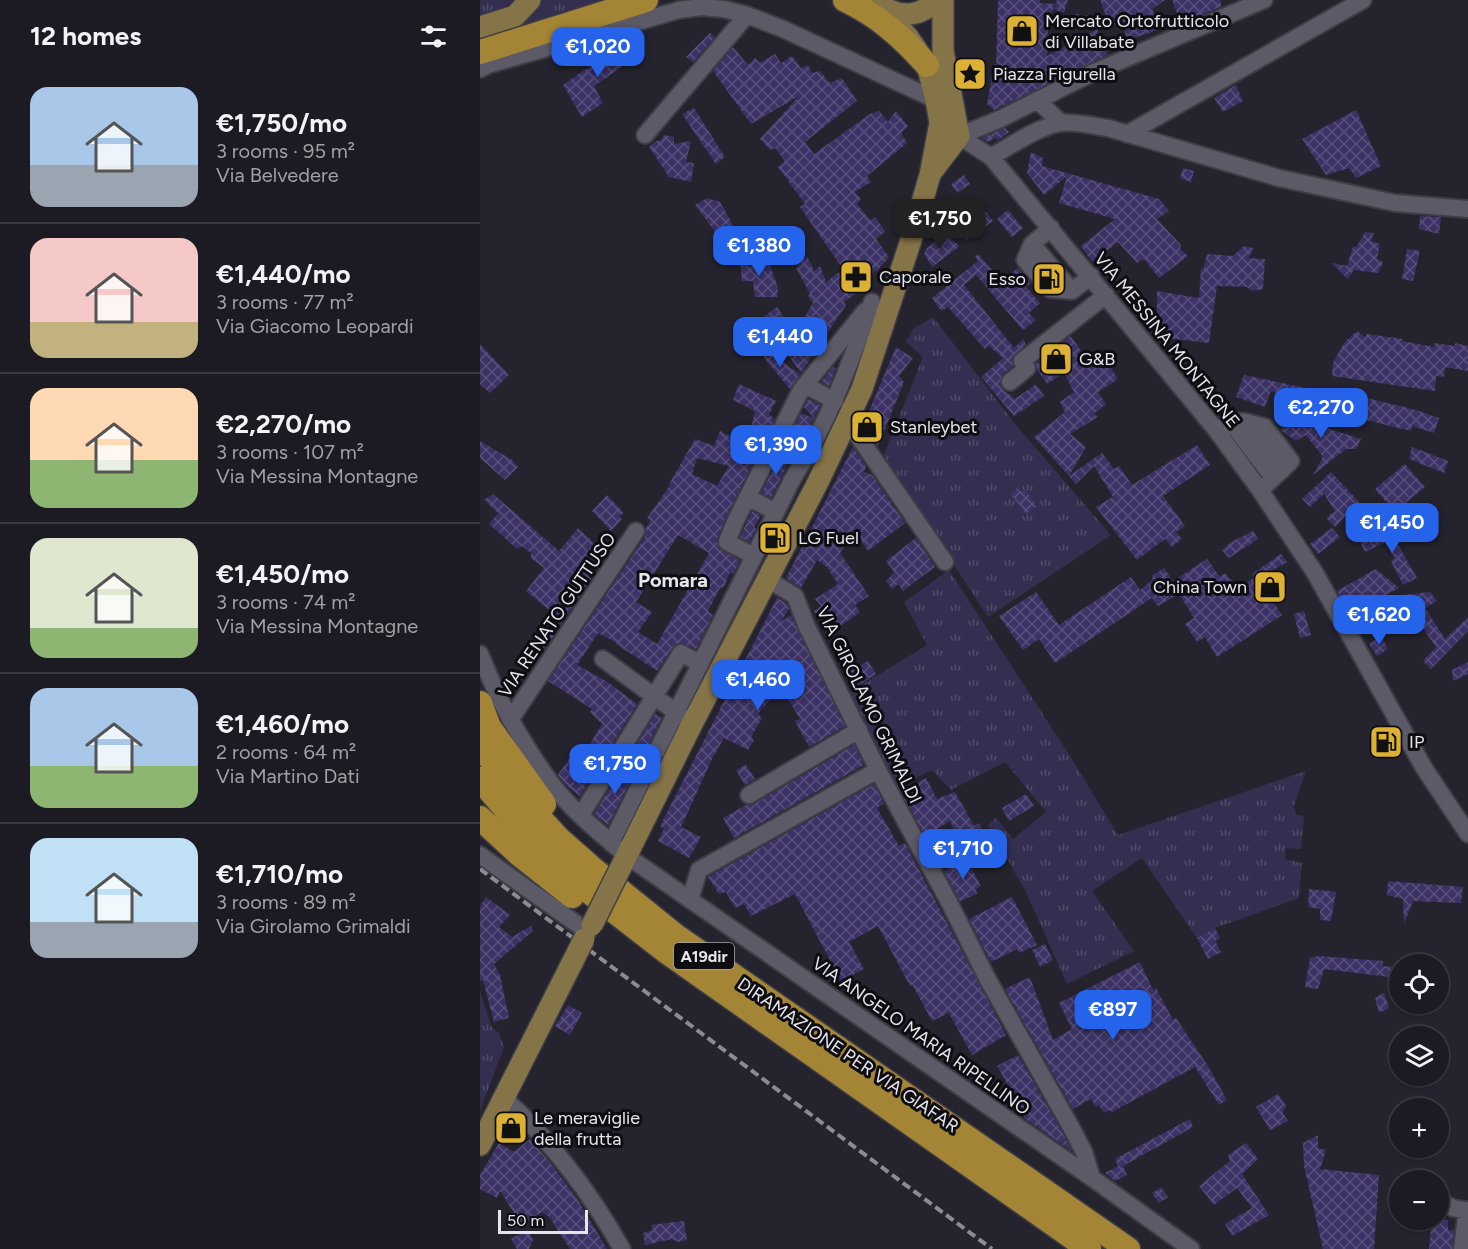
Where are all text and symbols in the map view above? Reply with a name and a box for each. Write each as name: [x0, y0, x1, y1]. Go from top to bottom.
place label: Mercato Ortofrutticolo di Villabate: [1045, 10, 1229, 53]
shop icon: Mercato Ortofrutticolo di Villabate: [1004, 13, 1040, 49]
text: 12 homes: [30, 20, 141, 52]
icon: filters: [417, 20, 450, 53]
pin: €1,020: [549, 27, 647, 78]
text: €1,020: [566, 34, 630, 58]
place icon: Piazza Figurella: [952, 56, 988, 92]
place label: Piazza Figurella: [993, 63, 1116, 85]
text: €1,750/mo: [216, 107, 347, 139]
icon: home: [78, 111, 150, 183]
text: 3 rooms · 95 m²: [216, 139, 355, 163]
text: Via Belvedere: [216, 163, 339, 187]
pin: €1,750: [891, 199, 989, 250]
text: €1,750: [908, 206, 972, 230]
pin: €1,380: [710, 226, 808, 277]
text: €1,380: [727, 233, 791, 257]
street label: VIA MESSINA MONTAGNE: [1089, 248, 1245, 432]
text: €1,440/mo: [216, 258, 351, 290]
pharmacy icon: Caporale: [838, 259, 874, 295]
fuel station icon: Esso: [1031, 261, 1067, 297]
icon: home: [78, 262, 150, 334]
place label: Caporale: [879, 266, 951, 288]
place label: Esso: [988, 268, 1026, 290]
text: 3 rooms · 77 m²: [216, 290, 354, 314]
text: Via Giacomo Leopardi: [216, 314, 414, 338]
pin: €1,440: [731, 317, 829, 368]
text: €1,440: [747, 324, 813, 348]
shop icon: G&B: [1038, 341, 1074, 377]
place label: G&B: [1079, 348, 1115, 370]
pin: €2,270: [1272, 388, 1370, 439]
text: €2,270: [1288, 395, 1354, 419]
text: €2,270/mo: [216, 408, 351, 440]
shop icon: Stanleybet: [849, 409, 885, 445]
icon: home: [78, 412, 150, 484]
place label: Stanleybet: [890, 416, 977, 438]
pin: €1,390: [727, 425, 825, 476]
text: €1,390: [744, 432, 808, 456]
text: 3 rooms · 107 m²: [216, 440, 364, 464]
text: Via Messina Montagne: [216, 464, 418, 488]
pin: €1,450: [1343, 503, 1441, 554]
text: €1,450: [1360, 510, 1424, 534]
fuel station icon: LG Fuel: [757, 520, 793, 556]
place label: LG Fuel: [798, 527, 859, 549]
street label: VIA RENATO GUTTUSO: [494, 528, 620, 702]
text: €1,450/mo: [216, 558, 349, 590]
icon: home: [78, 562, 150, 634]
district label: Pomara: [638, 568, 708, 592]
shop icon: China Town: [1252, 569, 1288, 605]
place label: China Town: [1153, 576, 1247, 598]
text: 3 rooms · 74 m²: [216, 590, 355, 614]
pin: €1,620: [1330, 595, 1428, 646]
text: €1,620: [1347, 602, 1411, 626]
street label: VIA GIROLAMO GRIMALDI: [812, 603, 926, 807]
text: Via Messina Montagne: [216, 614, 418, 638]
pin: €1,460: [709, 660, 807, 711]
text: €1,460: [726, 667, 790, 691]
text: €1,460/mo: [216, 708, 349, 740]
icon: home: [78, 712, 150, 784]
fuel station icon: IP: [1368, 724, 1404, 760]
place label: IP: [1409, 731, 1424, 753]
text: 2 rooms · 64 m²: [216, 740, 356, 764]
pin: €1,750: [566, 744, 664, 795]
text: €1,750: [583, 751, 647, 775]
text: Via Martino Dati: [216, 764, 360, 788]
pin: €1,710: [914, 829, 1012, 880]
text: €1,710: [933, 836, 993, 860]
text: €1,710/mo: [216, 858, 343, 890]
icon: home: [78, 862, 150, 934]
text: 3 rooms · 89 m²: [216, 890, 356, 914]
text: Via Girolamo Grimaldi: [216, 914, 411, 938]
road number: A19dir: [674, 943, 734, 969]
street label: VIA ANGELO MARIA RIPELLINO: [808, 952, 1034, 1120]
map controls: [1389, 954, 1449, 1230]
button: locate: [1389, 954, 1449, 1014]
street label: DIRAMAZIONE PER VIA GIAFAR: [733, 973, 963, 1137]
pin: €897: [1077, 990, 1149, 1041]
text: €897: [1089, 997, 1137, 1021]
button: layers: [1389, 1026, 1449, 1086]
button: +: [1389, 1098, 1449, 1158]
place label: Le meraviglie della frutta: [534, 1107, 640, 1150]
shop icon: Le meraviglie della frutta: [493, 1110, 529, 1146]
button: −: [1389, 1170, 1449, 1230]
scale bar: [498, 1207, 588, 1234]
text: 50 m: [507, 1211, 544, 1230]

